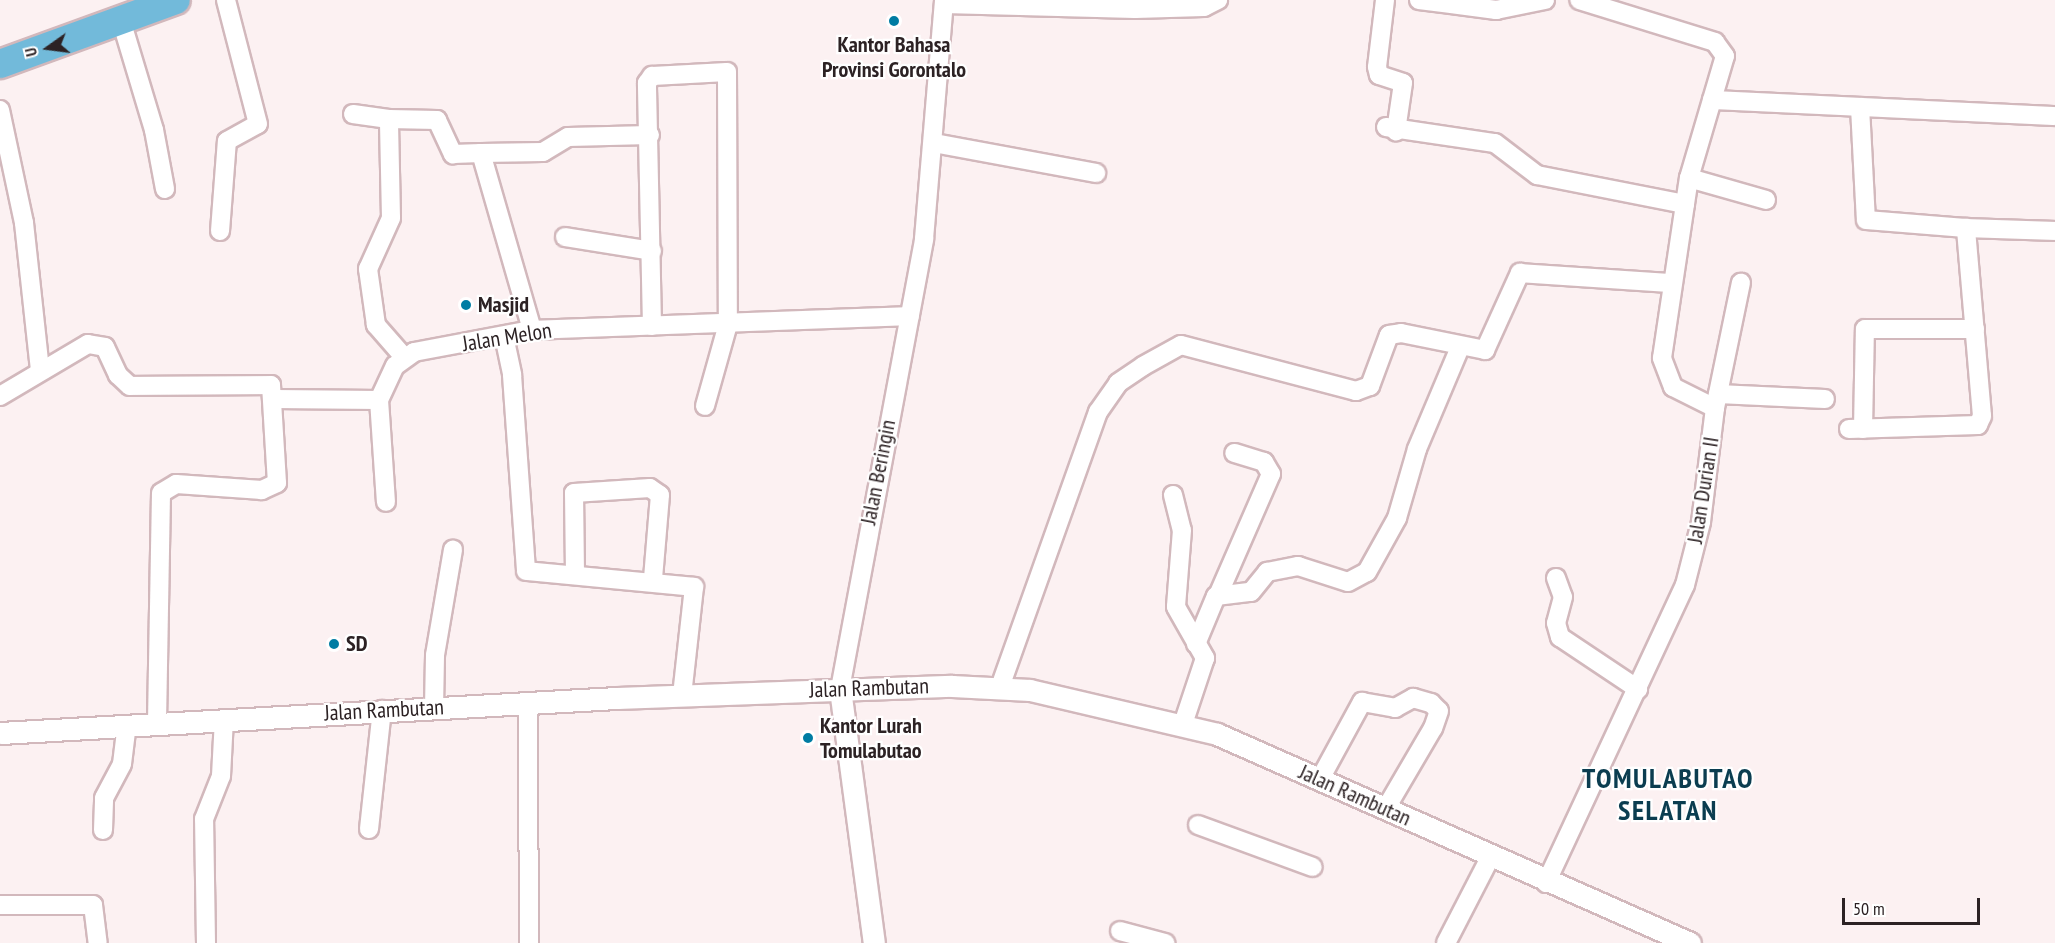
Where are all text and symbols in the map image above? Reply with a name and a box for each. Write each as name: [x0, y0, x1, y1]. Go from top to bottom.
marker: Kantor Bahasa Provinsi Gorontalo: [887, 14, 901, 28]
north arrow: [18, 18, 78, 78]
place label: Kantor Bahasa Provinsi Gorontalo: [822, 31, 966, 82]
text: U: [20, 46, 41, 59]
place label: Masjid: [478, 292, 529, 318]
marker: Masjid: [459, 298, 473, 312]
street label: Jalan Melon: [461, 317, 553, 357]
street label: Jalan Beringin: [855, 417, 901, 527]
street label: Jalan Durian II: [1682, 435, 1724, 545]
place label: SD: [346, 631, 367, 657]
marker: SD: [327, 637, 341, 651]
street label: Jalan Rambutan: [809, 673, 929, 703]
street label: Jalan Rambutan: [324, 694, 444, 726]
place label: Kantor Lurah Tomulabutao: [820, 712, 922, 764]
marker: Kantor Lurah Tomulabutao: [801, 731, 815, 745]
street label: Jalan Rambutan: [1295, 759, 1415, 831]
district label: TOMULABUTAO SELATAN: [1582, 761, 1754, 827]
scale bar: [1845, 886, 1983, 924]
text: 50 m: [1853, 897, 1885, 920]

